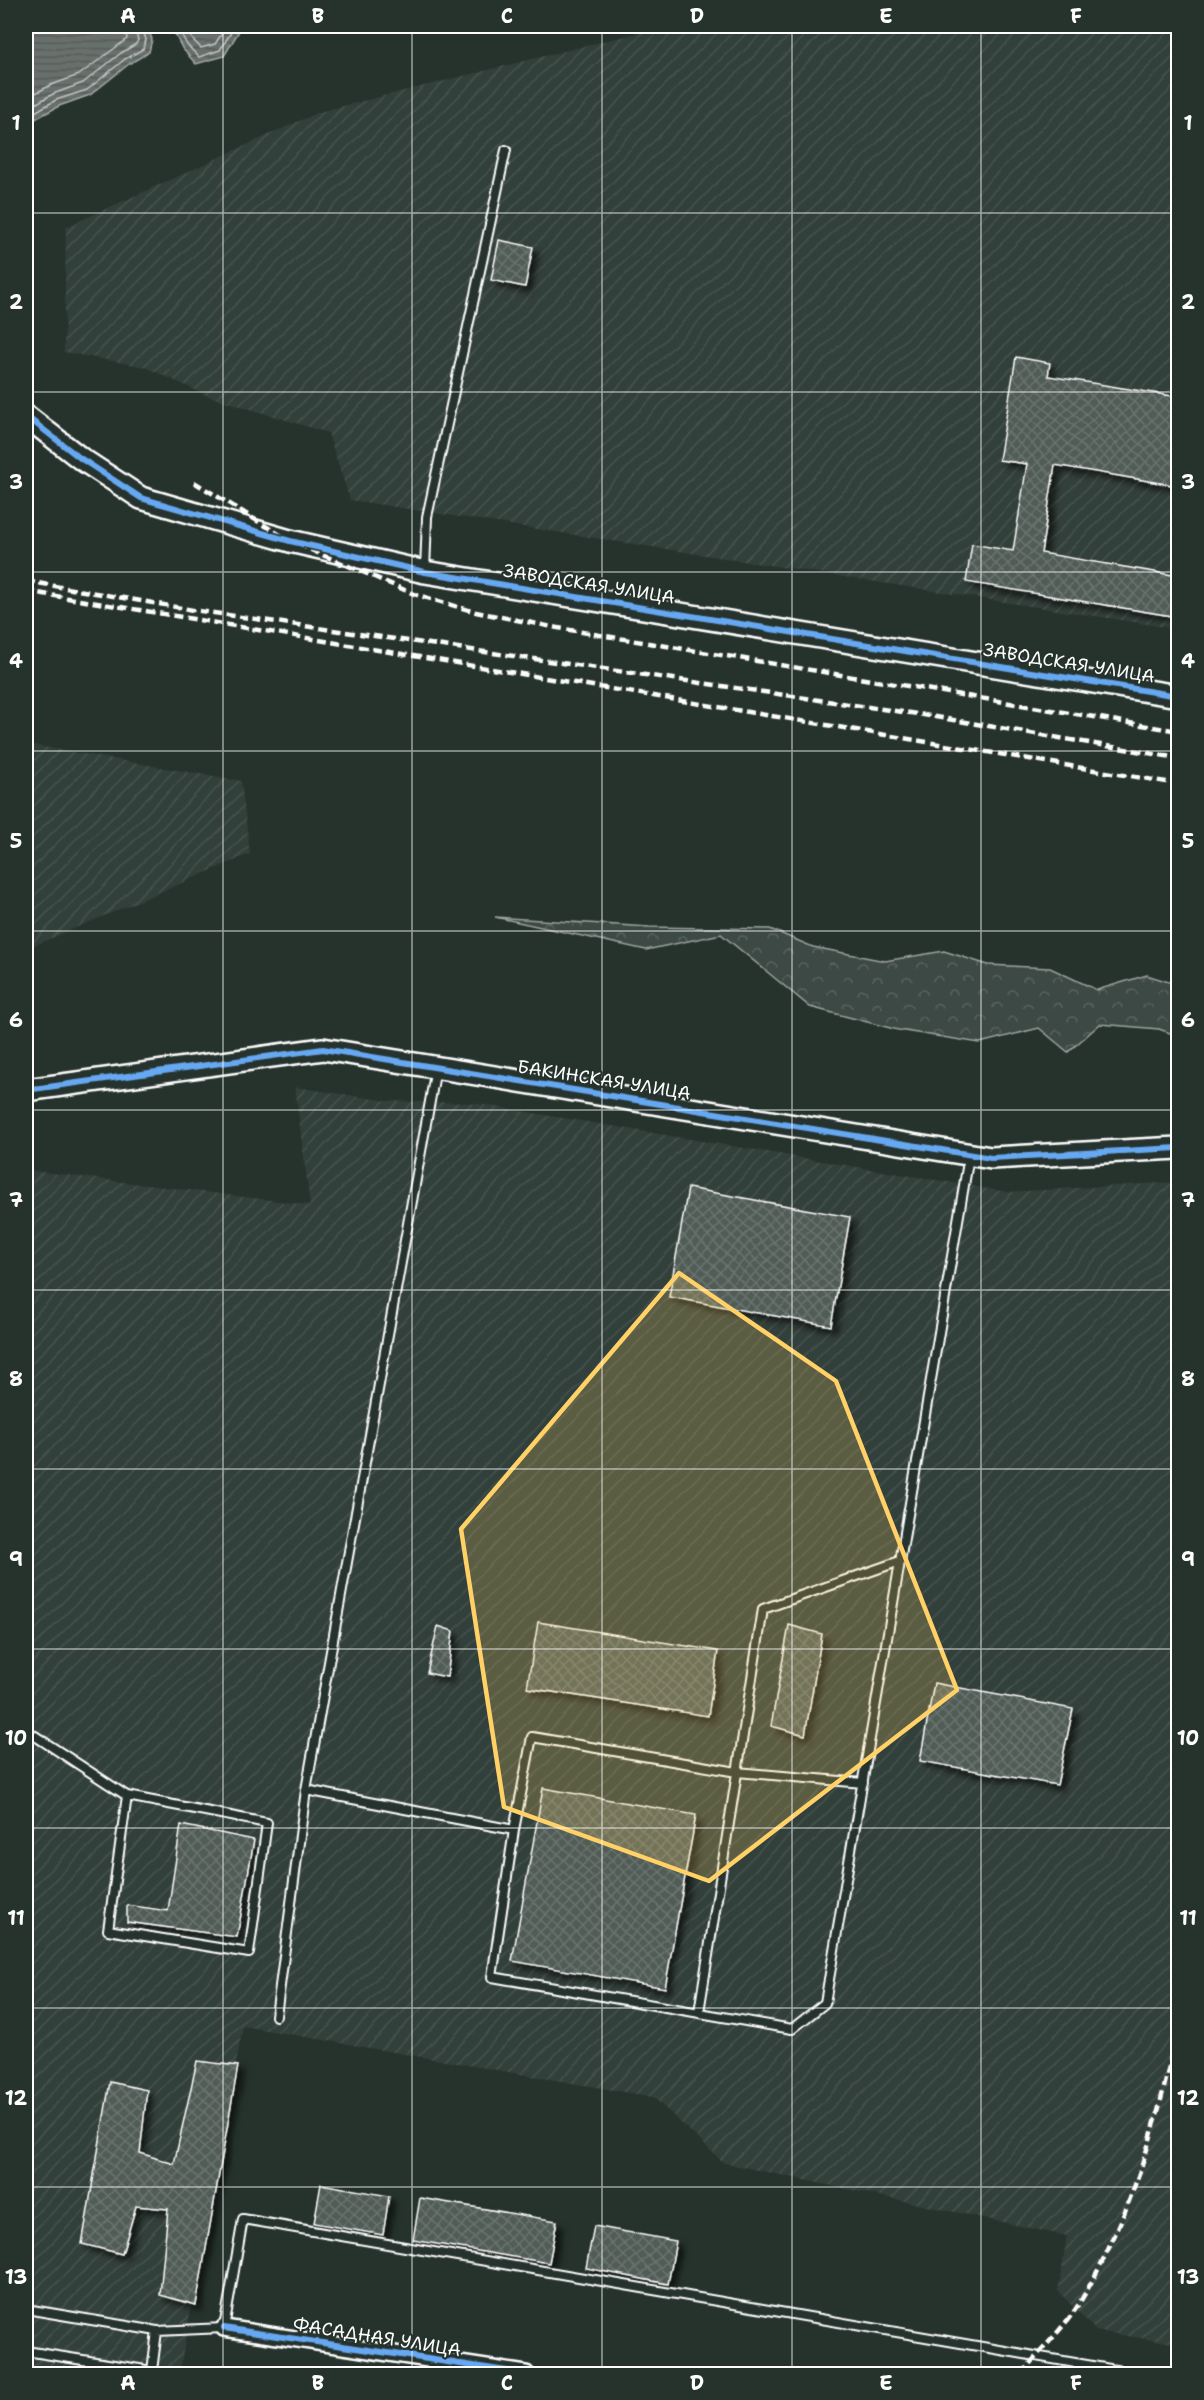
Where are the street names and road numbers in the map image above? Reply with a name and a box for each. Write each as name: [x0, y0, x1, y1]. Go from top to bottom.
street label: ЗАВОДСКАЯ УЛИЦА: [501, 559, 677, 609]
street label: ЗАВОДСКАЯ УЛИЦА: [981, 638, 1157, 688]
street label: БАКИНСКАЯ УЛИЦА: [516, 1054, 692, 1106]
street label: ФАСАДНАЯ УЛИЦА: [291, 2312, 463, 2362]

